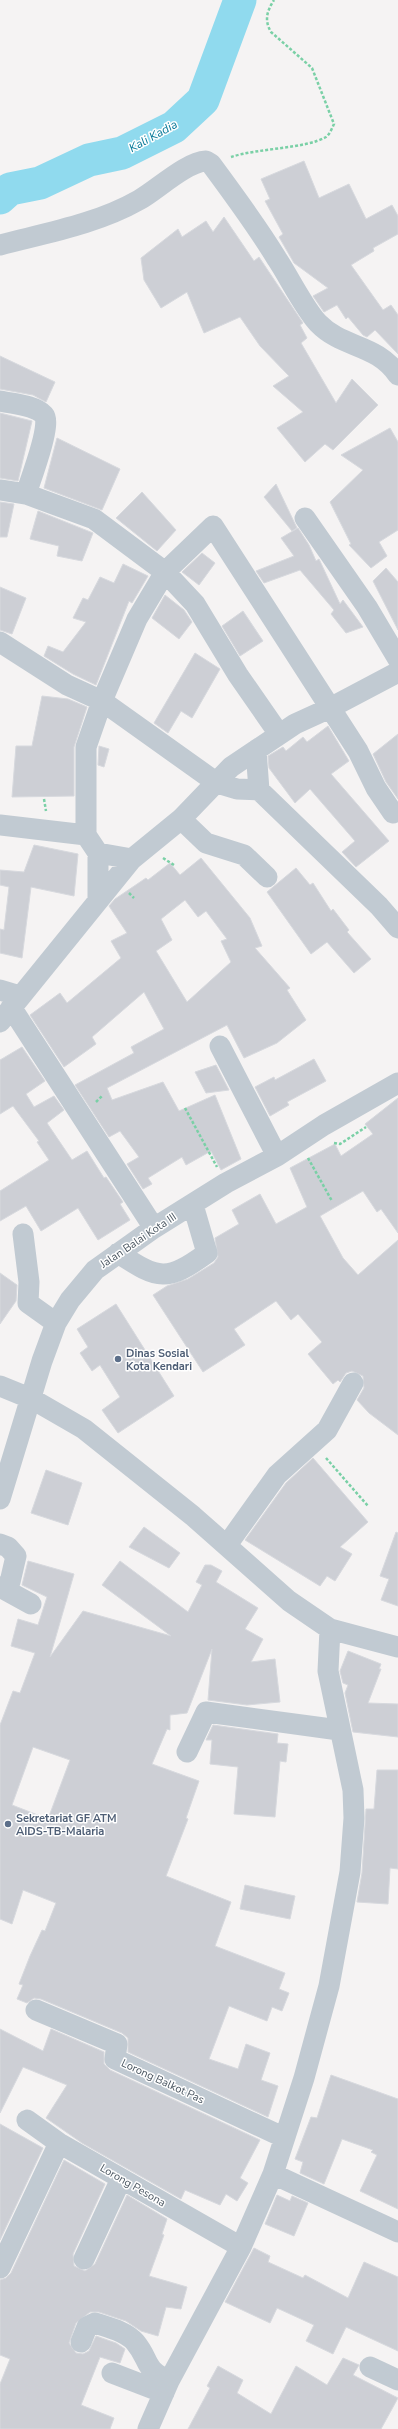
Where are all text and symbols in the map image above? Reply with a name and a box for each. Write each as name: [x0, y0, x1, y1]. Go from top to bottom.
water label: Kali Kadia: [126, 116, 180, 156]
street label: Jalan Balai Kota III: [96, 1209, 179, 1272]
place label: Dinas Sosial Kota Kendari: [126, 1346, 192, 1374]
marker: Dinas Sosial Kota Kendari: [113, 1354, 123, 1364]
place label: Sekretariat GF ATM AIDS-TB-Malaria: [16, 1811, 116, 1839]
marker: Sekretariat GF ATM AIDS-TB-Malaria: [3, 1819, 13, 1829]
street label: Lorong Balkot Pas: [119, 2056, 207, 2107]
street label: Lorong Pesona: [97, 2161, 169, 2210]

